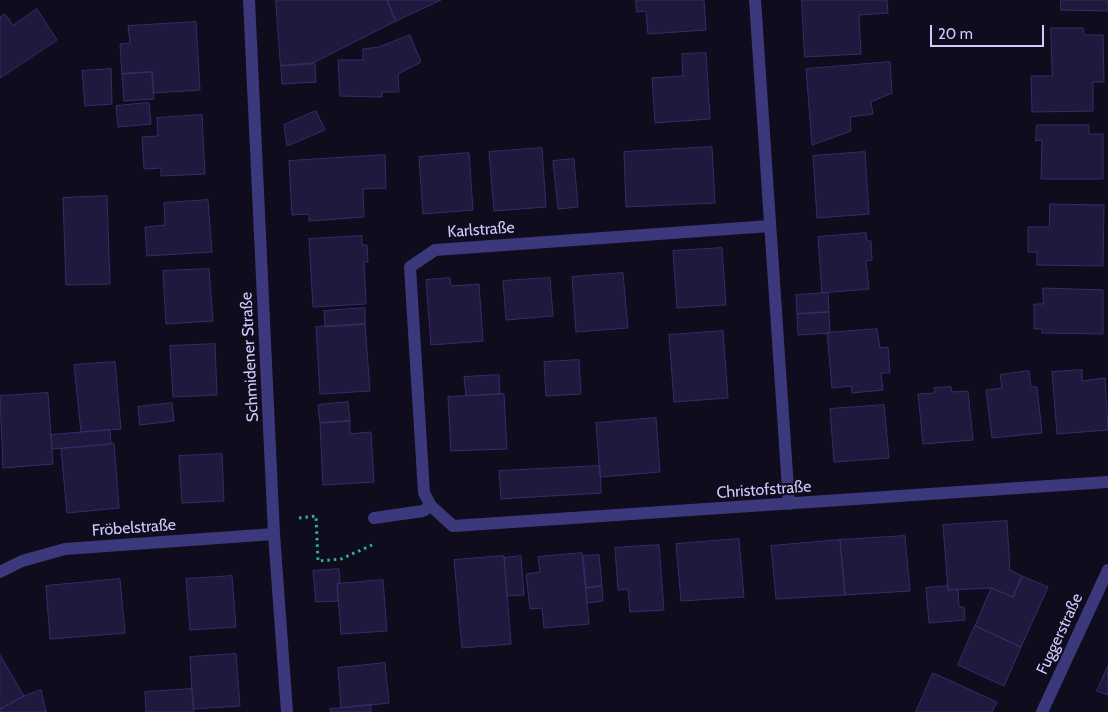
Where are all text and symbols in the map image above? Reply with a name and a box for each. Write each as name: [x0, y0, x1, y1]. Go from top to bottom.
scale bar: [933, 15, 1047, 47]
text: 20 m: [938, 25, 973, 43]
street label: Karlstraße: [447, 218, 515, 242]
street label: Schmidener Straße: [237, 292, 263, 422]
street label: Christofstraße: [716, 477, 812, 503]
street label: Fröbelstraße: [91, 515, 177, 541]
street label: Fuggerstraße: [1033, 590, 1087, 678]

